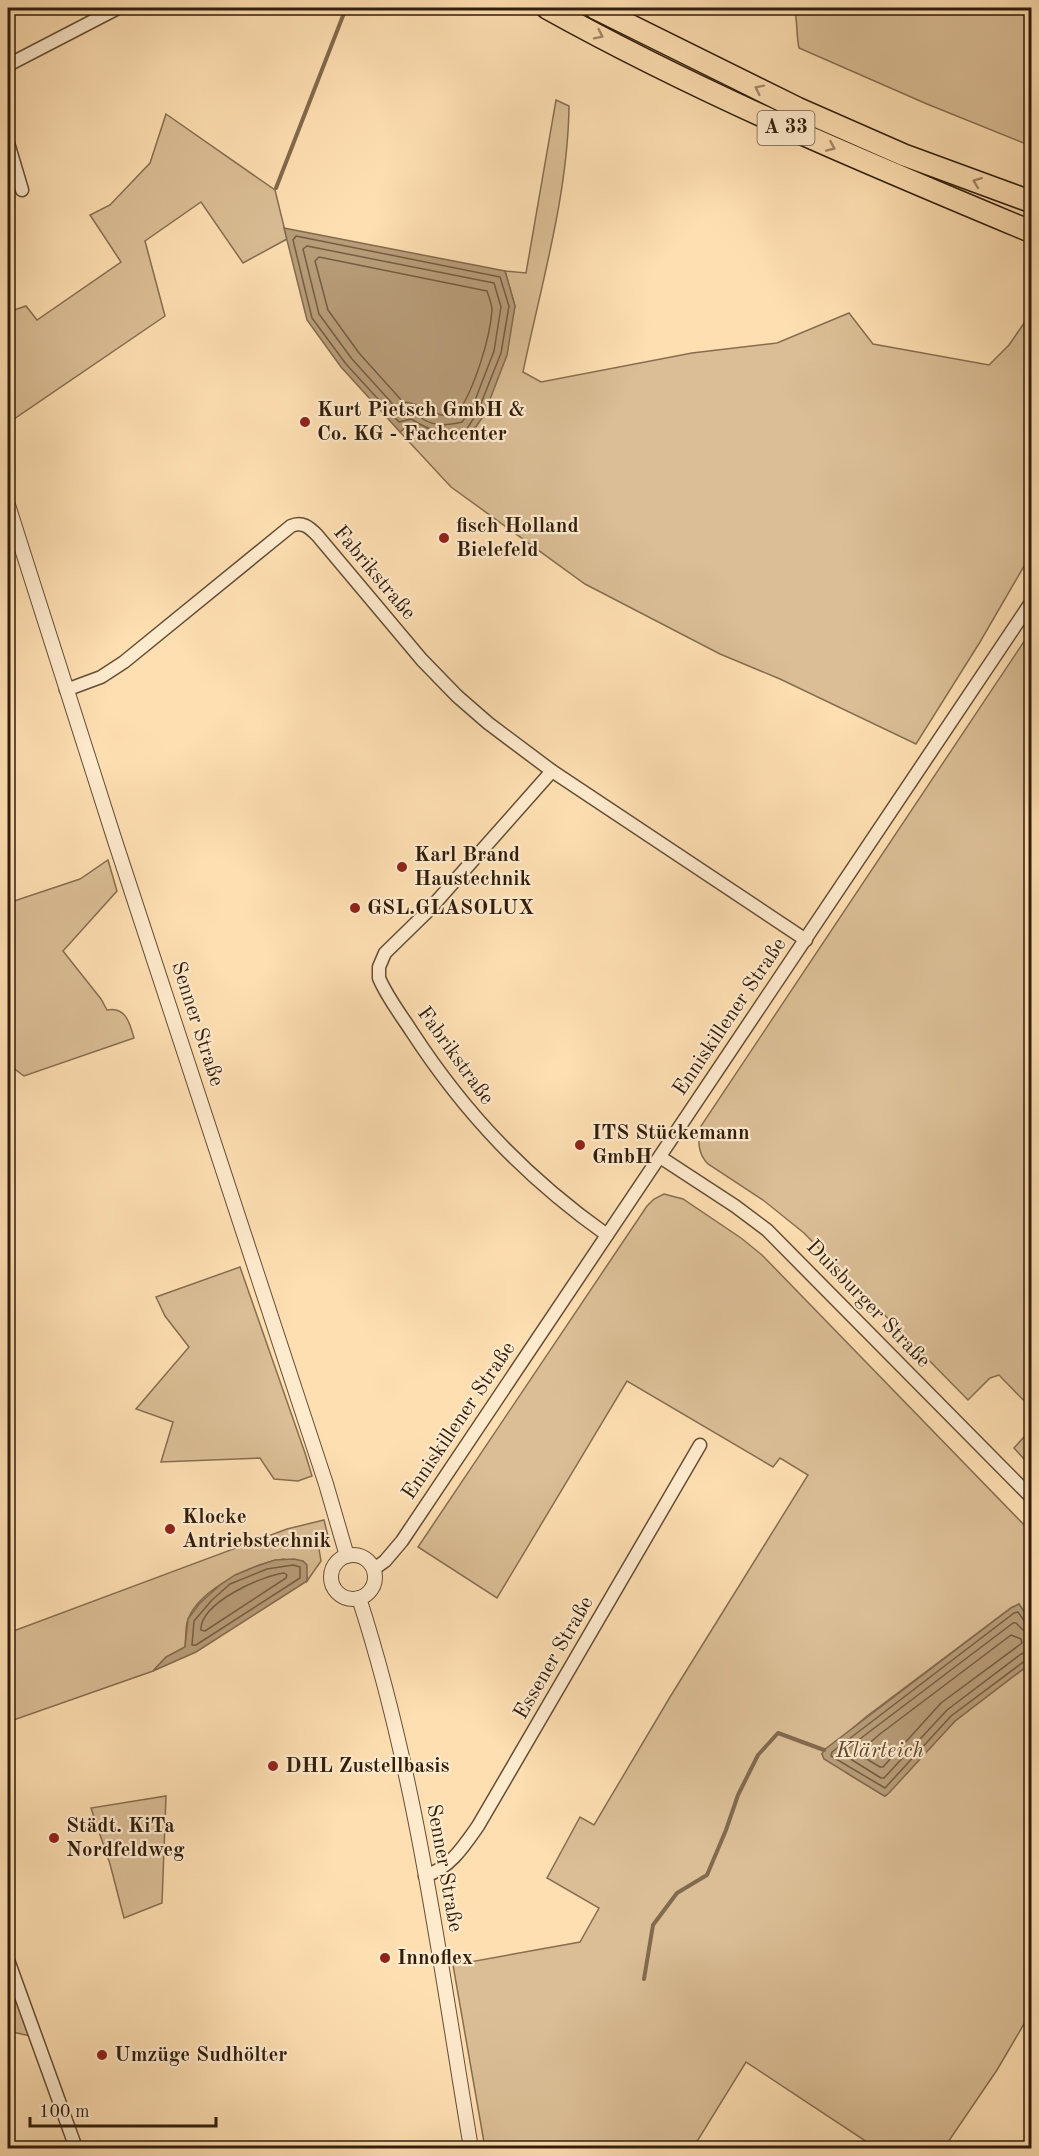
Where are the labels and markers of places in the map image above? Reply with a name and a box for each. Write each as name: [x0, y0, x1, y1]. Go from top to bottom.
place label: Kurt Pietsch GmbH & Co. KG - Fachcenter: [317, 400, 525, 445]
marker: Kurt Pietsch GmbH & Co. KG - Fachcenter: [298, 415, 312, 429]
place label: fisch Holland Bielefeld: [456, 516, 579, 561]
marker: fisch Holland Bielefeld: [437, 531, 451, 545]
place label: Karl Brand Haustechnik: [414, 845, 532, 890]
marker: Karl Brand Haustechnik: [395, 860, 409, 874]
place label: GSL.GLASOLUX: [367, 898, 534, 919]
marker: GSL.GLASOLUX: [348, 901, 362, 915]
place label: ITS Stückemann GmbH: [592, 1123, 750, 1168]
marker: ITS Stückemann GmbH: [573, 1138, 587, 1152]
place label: Klocke Antriebstechnik: [182, 1507, 332, 1552]
marker: Klocke Antriebstechnik: [163, 1522, 177, 1536]
place label: DHL Zustellbasis: [285, 1756, 450, 1777]
marker: DHL Zustellbasis: [266, 1759, 280, 1773]
place label: Städt. KiTa Nordfeldweg: [66, 1816, 185, 1861]
marker: Städt. KiTa Nordfeldweg: [47, 1831, 61, 1845]
place label: Innoflex: [397, 1948, 473, 1969]
marker: Innoflex: [378, 1951, 392, 1965]
place label: Umzüge Sudhölter: [114, 2045, 287, 2066]
marker: Umzüge Sudhölter: [95, 2048, 109, 2062]

